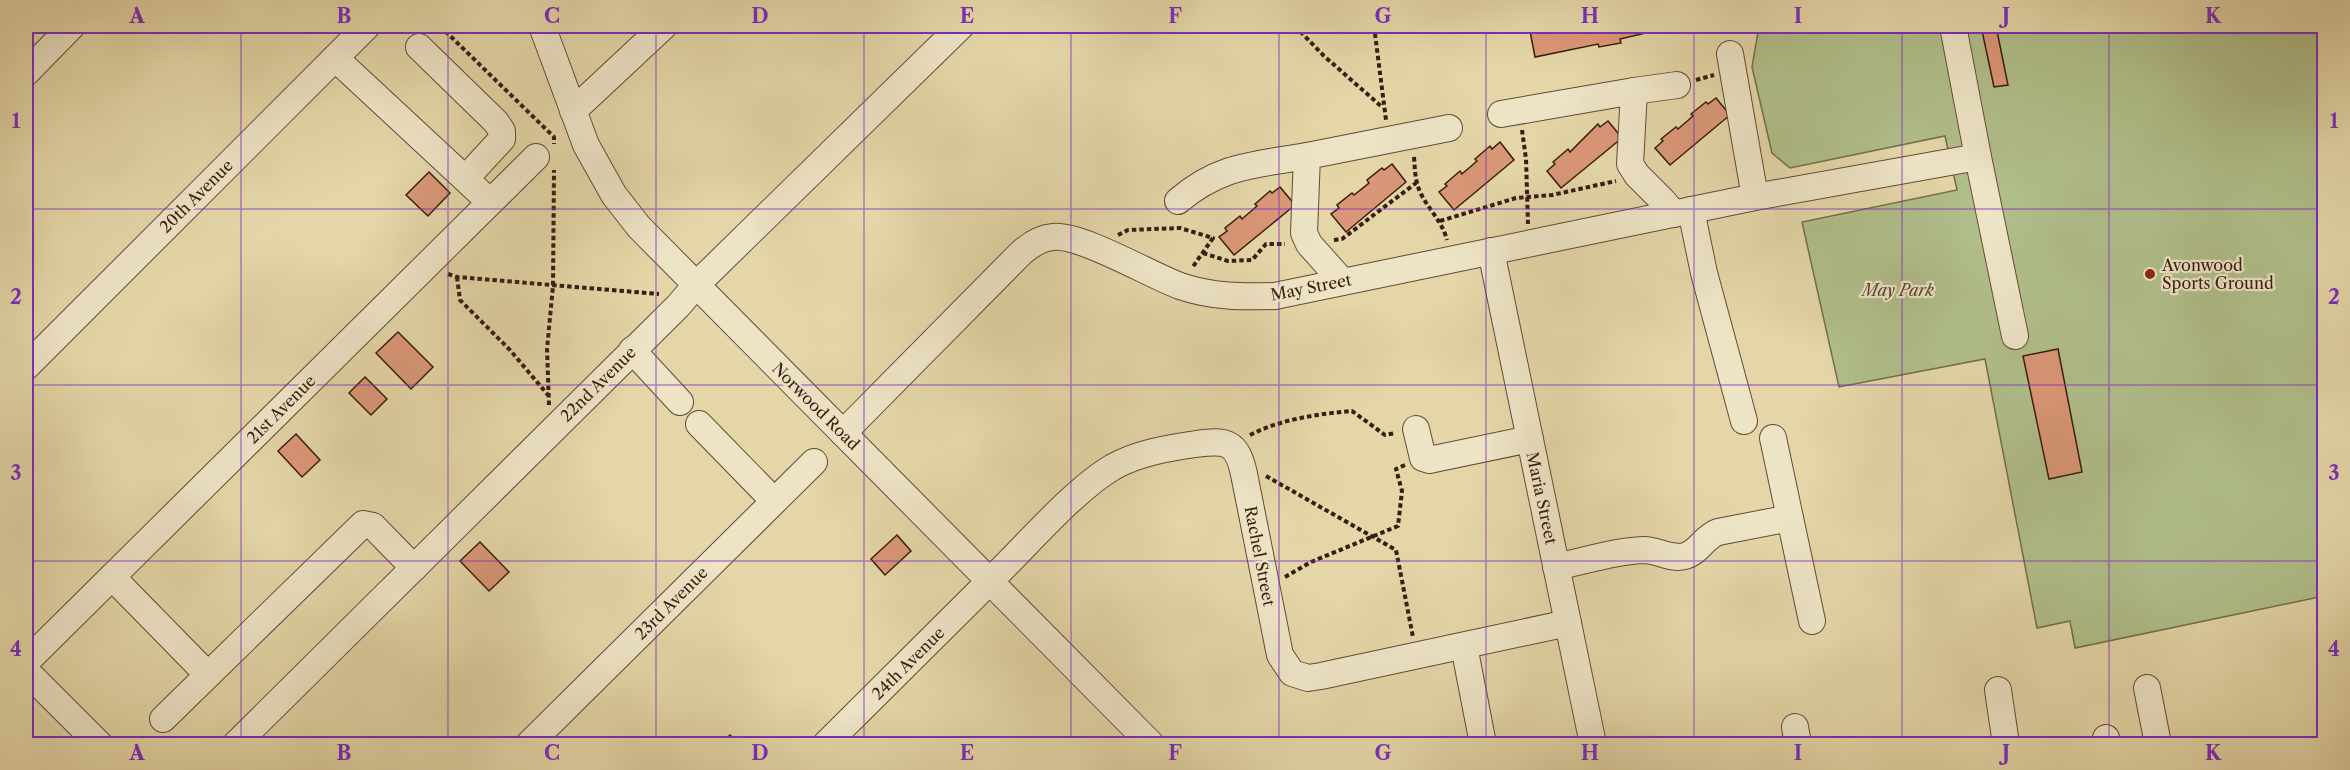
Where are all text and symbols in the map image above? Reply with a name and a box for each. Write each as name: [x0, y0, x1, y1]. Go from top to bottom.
text: A: [128, 4, 145, 28]
text: B: [337, 4, 352, 28]
text: C: [544, 4, 560, 28]
text: D: [751, 4, 769, 28]
text: E: [960, 4, 974, 28]
text: F: [1168, 4, 1182, 28]
text: G: [1375, 4, 1392, 28]
text: H: [1581, 4, 1599, 28]
text: I: [1794, 4, 1802, 28]
text: J: [1998, 4, 2010, 28]
text: K: [2205, 4, 2222, 28]
text: 1: [12, 109, 21, 133]
text: 1: [2330, 109, 2339, 133]
street label: 20th Avenue: [155, 155, 237, 237]
place label: Avonwood Sports Ground: [2161, 255, 2274, 293]
marker: Avonwood Sports Ground: [2143, 267, 2157, 281]
street label: May Street: [1269, 269, 1354, 305]
park label: May Park: [1860, 280, 1935, 300]
text: 2: [10, 285, 22, 309]
text: 2: [2328, 285, 2340, 309]
street label: 22nd Avenue: [556, 342, 640, 426]
street label: Norwood Road: [768, 358, 864, 454]
street label: 21st Avenue: [242, 370, 320, 448]
street label: Maria Street: [1522, 450, 1562, 546]
text: 3: [10, 461, 22, 485]
text: 3: [2328, 461, 2340, 485]
street label: Rachel Street: [1240, 504, 1280, 608]
street label: 23rd Avenue: [630, 562, 712, 644]
street label: 24th Avenue: [867, 622, 949, 704]
text: 4: [10, 637, 22, 661]
text: 4: [2328, 637, 2340, 661]
text: A: [128, 741, 145, 765]
text: B: [337, 741, 352, 765]
text: C: [544, 741, 560, 765]
text: D: [751, 741, 769, 765]
text: E: [960, 741, 974, 765]
text: F: [1168, 741, 1182, 765]
text: G: [1375, 741, 1392, 765]
text: H: [1581, 741, 1599, 765]
text: I: [1794, 741, 1802, 765]
text: J: [1998, 741, 2010, 765]
text: K: [2205, 741, 2222, 765]

